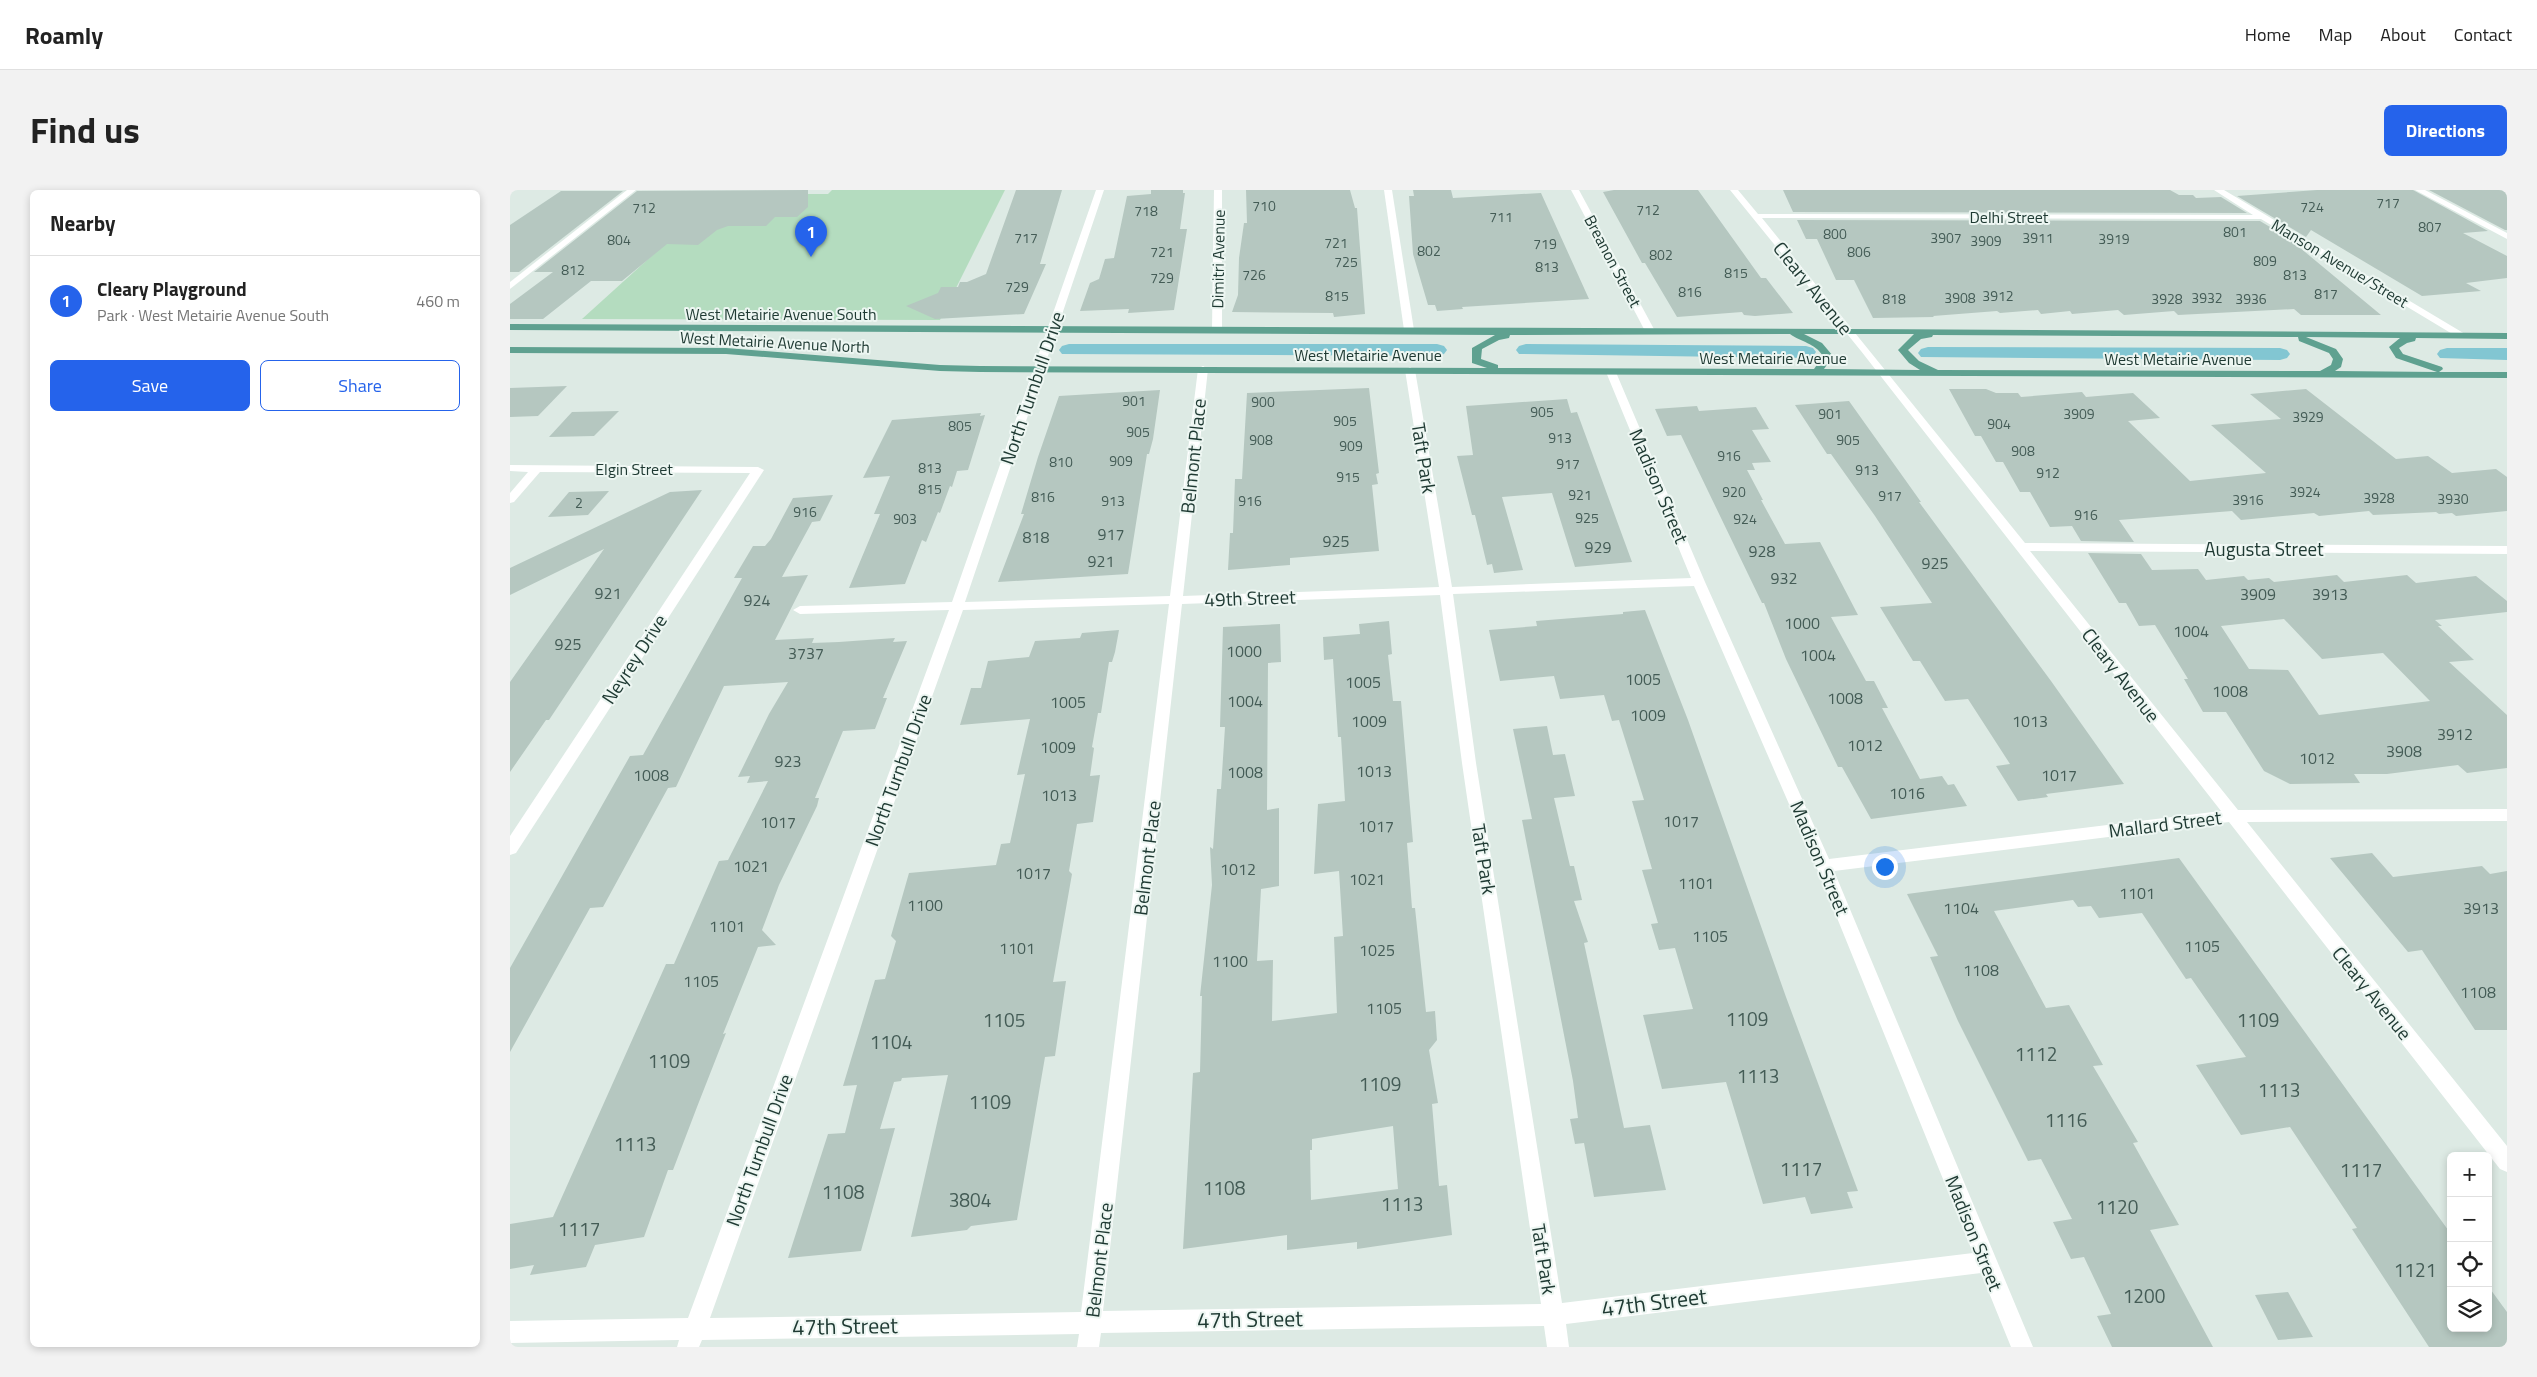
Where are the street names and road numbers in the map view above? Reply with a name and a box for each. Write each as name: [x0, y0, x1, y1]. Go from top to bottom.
street label: Delhi Street: [1970, 205, 2049, 229]
street label: Dimitri Avenue: [1205, 209, 1231, 309]
street label: Breanon Street: [1579, 210, 1648, 312]
street label: Manson Avenue/Street: [2267, 213, 2413, 314]
street label: Cleary Avenue: [1766, 235, 1860, 341]
street label: West Metairie Avenue South: [685, 302, 877, 326]
street label: North Turnbull Drive: [992, 307, 1071, 468]
street label: West Metairie Avenue North: [679, 325, 871, 359]
street label: West Metairie Avenue: [1294, 343, 1442, 367]
street label: West Metairie Avenue: [1699, 346, 1847, 370]
street label: West Metairie Avenue: [2104, 347, 2252, 371]
street label: Belmont Place: [1172, 397, 1213, 515]
street label: Taft Park: [1405, 420, 1444, 495]
street label: Madison Street: [1622, 424, 1697, 548]
street label: Elgin Street: [595, 457, 673, 481]
street label: Augusta Street: [2204, 534, 2324, 563]
street label: 49th Street: [1204, 581, 1296, 614]
street label: Neyrey Drive: [594, 608, 674, 709]
street label: Cleary Avenue: [2075, 621, 2168, 728]
street label: North Turnbull Drive: [857, 690, 939, 850]
street label: Madison Street: [1783, 796, 1858, 920]
street label: Belmont Place: [1125, 799, 1168, 917]
street label: Mallard Street: [2107, 802, 2223, 845]
street label: Taft Park: [1465, 821, 1504, 896]
street label: Cleary Avenue: [2325, 940, 2419, 1046]
street label: North Turnbull Drive: [718, 1070, 800, 1230]
street label: Madison Street: [1938, 1171, 2011, 1295]
street label: Belmont Place: [1077, 1201, 1120, 1319]
street label: Taft Park: [1525, 1221, 1564, 1296]
street label: 47th Street: [1599, 1279, 1709, 1325]
street label: 47th Street: [1197, 1301, 1303, 1337]
street label: 47th Street: [792, 1308, 898, 1344]

